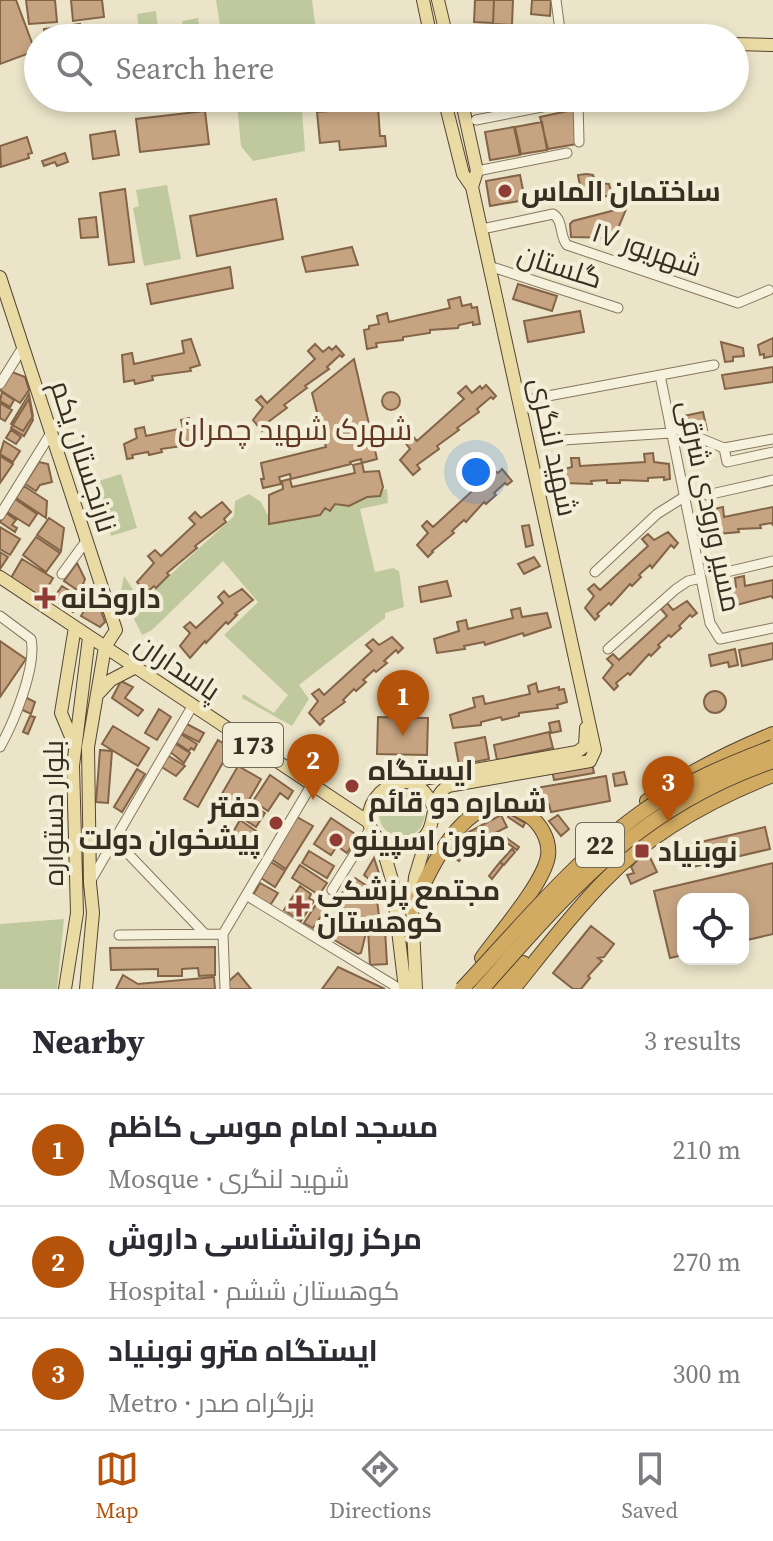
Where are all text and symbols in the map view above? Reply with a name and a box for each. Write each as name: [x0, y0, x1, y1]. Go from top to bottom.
search box: [24, 24, 749, 112]
icon: search: [52, 46, 96, 90]
text: Search here: [116, 48, 274, 89]
place label: ساختمان الماس: [521, 172, 721, 210]
marker: ساختمان الماس: [496, 182, 514, 200]
street label: ۱۷ شهریور: [587, 213, 707, 285]
street label: گلستان: [513, 235, 607, 297]
street label: شهید لنگری: [521, 374, 587, 520]
street label: نارنجستان یکم: [41, 375, 126, 537]
street label: مسیر ورودی شرقی: [669, 397, 751, 615]
district label: شهرک شهید چمران: [178, 409, 412, 450]
your location: [456, 452, 496, 492]
place label: داروخانه: [61, 579, 161, 617]
marker: داروخانه: [36, 589, 54, 607]
street label: پاسداران: [128, 625, 228, 710]
pin: 1: [377, 670, 429, 736]
road number: 173: [223, 723, 283, 767]
pin: 2: [287, 734, 339, 800]
street label: بلوار دستواره: [34, 740, 72, 886]
place label: ایستگاه شماره دو قائم: [368, 751, 547, 822]
pin: 3: [642, 756, 694, 822]
marker: ایستگاه شماره دو قائم: [343, 777, 361, 795]
place label: دفتر پیشخوان دولت: [79, 788, 260, 859]
marker: دفتر پیشخوان دولت: [267, 814, 285, 832]
place label: مزون اسپینو: [352, 821, 506, 859]
road number: 22: [576, 823, 624, 867]
marker: مزون اسپینو: [327, 831, 345, 849]
place label: نوبنیاد: [658, 832, 737, 870]
marker: نوبنیاد: [633, 842, 651, 860]
place label: مجتمع پزشکی کوهستان: [317, 871, 500, 941]
map controls: [677, 893, 749, 965]
button: locate: [677, 893, 749, 965]
marker: مجتمع پزشکی کوهستان: [288, 895, 310, 917]
text: Nearby: [32, 1018, 145, 1064]
text: 3 results: [644, 1023, 741, 1059]
text: مسجد امام موسی کاظم: [108, 1106, 438, 1147]
text: 1: [51, 1132, 65, 1168]
text: 210 m: [673, 1132, 741, 1168]
text: Mosque · شهید لنگری: [108, 1161, 350, 1197]
text: مرکز روانشناسی داروش: [108, 1218, 422, 1259]
text: 2: [51, 1244, 65, 1280]
text: 270 m: [673, 1244, 741, 1280]
text: Hospital · کوهستان ششم: [108, 1273, 400, 1309]
text: ایستگاه مترو نوبنیاد: [108, 1330, 378, 1371]
text: 3: [51, 1356, 65, 1392]
text: 300 m: [673, 1356, 741, 1392]
text: Metro · بزرگراه صدر: [108, 1385, 315, 1421]
tab: Map: [95, 1447, 139, 1525]
tab: Directions: [329, 1447, 431, 1525]
tab: Saved: [621, 1447, 678, 1525]

